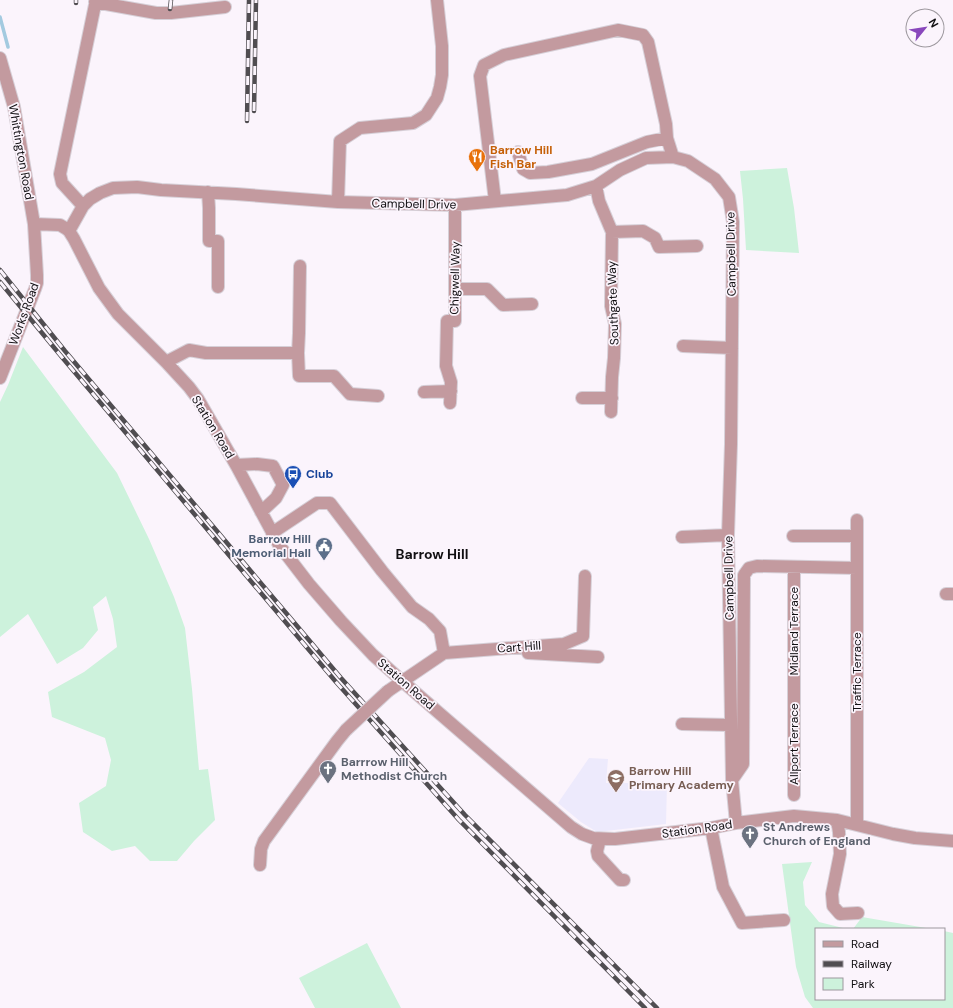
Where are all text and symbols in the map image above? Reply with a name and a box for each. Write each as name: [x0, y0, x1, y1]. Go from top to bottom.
north arrow: [905, 8, 945, 48]
text: N: [926, 16, 942, 30]
street label: Whittington Road: [5, 103, 37, 201]
place label: Barrow Hill Fish Bar: [490, 142, 552, 172]
restaurant icon: Barrow Hill Fish Bar: [467, 147, 487, 172]
street label: Campbell Drive: [372, 195, 457, 213]
street label: Campbell Drive: [722, 211, 740, 296]
street label: Chigwell Way: [446, 241, 464, 315]
street label: Southgate Way: [604, 260, 622, 345]
street label: Works Road: [5, 281, 43, 347]
street label: Station Road: [188, 393, 238, 461]
bus stop icon: Club: [283, 464, 303, 489]
place label: Club: [306, 466, 333, 482]
place label: Barrow Hill Memorial Hall: [231, 531, 311, 561]
street label: Campbell Drive: [720, 535, 738, 620]
public building icon: Barrow Hill Memorial Hall: [314, 536, 334, 561]
district label: Barrow Hill: [396, 545, 468, 563]
street label: Midland Terrace: [786, 586, 802, 675]
street label: Traffic Terrace: [849, 632, 865, 712]
street label: Cart Hill: [497, 637, 541, 657]
street label: Station Road: [374, 655, 438, 713]
street label: Allport Terrace: [786, 703, 802, 785]
place label: Barrrow Hill Methodist Church: [341, 754, 447, 784]
church icon: Barrrow Hill Methodist Church: [318, 759, 338, 784]
place label: Barrow Hill Primary Academy: [629, 763, 735, 793]
school or university icon: Barrow Hill Primary Academy: [606, 768, 626, 793]
street label: Station Road: [661, 816, 733, 842]
place label: St Andrews Church of England: [763, 819, 871, 849]
church icon: St Andrews Church of England: [740, 824, 760, 849]
legend: [815, 928, 945, 1000]
text: Road: [851, 936, 879, 952]
text: Railway: [851, 956, 892, 972]
text: Park: [851, 976, 875, 992]

